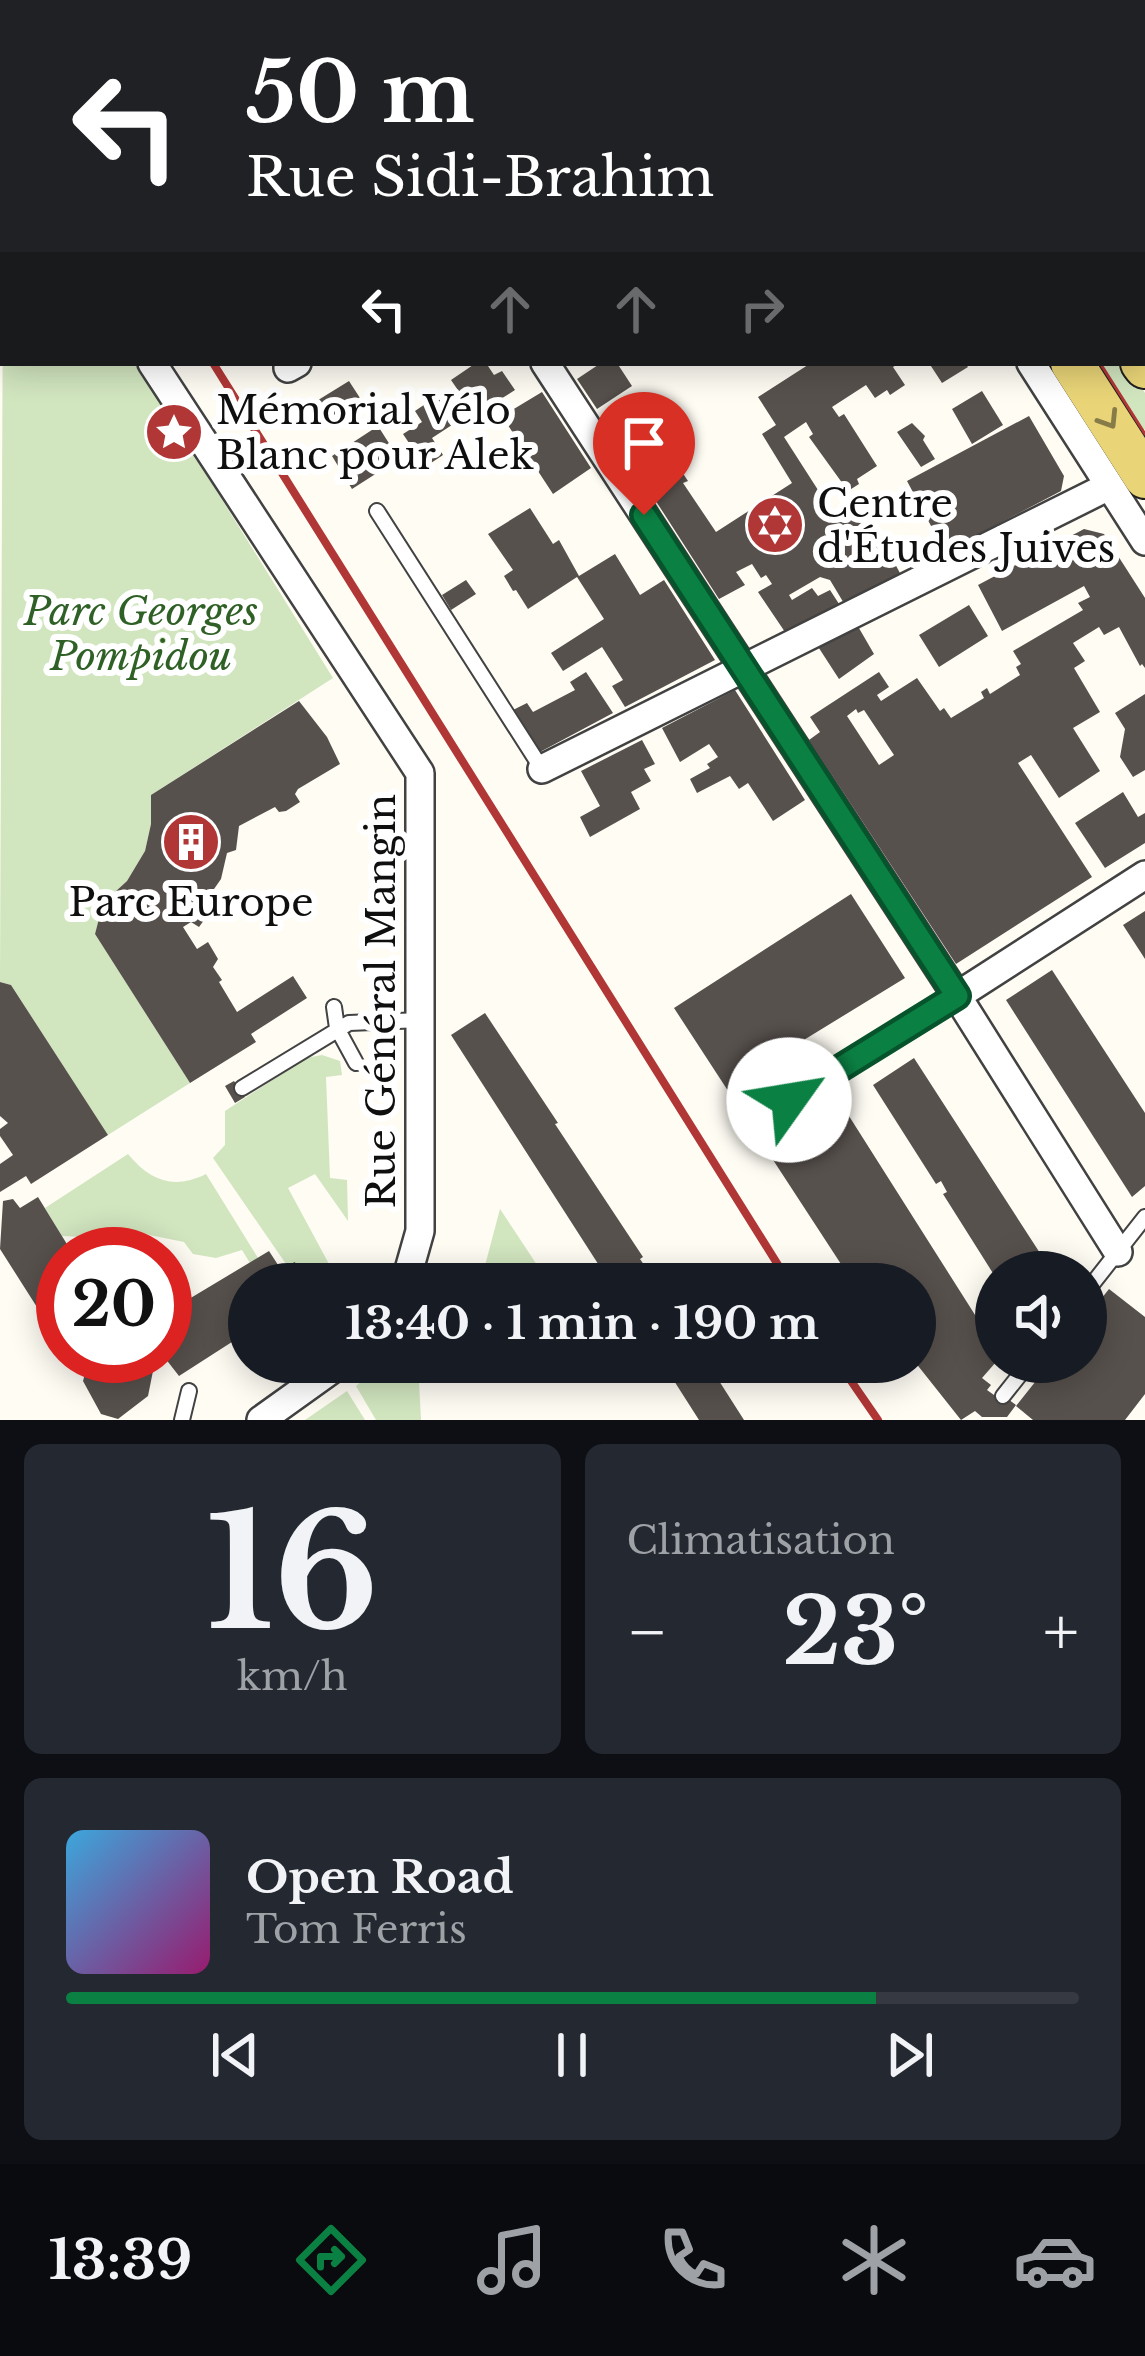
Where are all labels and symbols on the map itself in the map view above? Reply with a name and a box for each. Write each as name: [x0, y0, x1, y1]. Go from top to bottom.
place label: Mémorial Vélo Blanc pour Alek: [216, 386, 534, 480]
pin: [593, 392, 695, 515]
place icon: Mémorial Vélo Blanc pour Alek: [143, 401, 205, 463]
one-way arrow: [1094, 407, 1117, 429]
place label: Centre d'Études Juives: [817, 479, 1115, 573]
synagogue icon: Centre d'Études Juives: [744, 494, 806, 556]
park label: Parc Georges Pompidou: [23, 587, 258, 681]
street label: Rue Général Mangin: [357, 794, 406, 1208]
building icon: Parc Europe: [160, 811, 222, 873]
place label: Parc Europe: [68, 878, 314, 927]
position arrow: [726, 1037, 852, 1163]
speed limit sign: 20: [36, 1227, 192, 1383]

